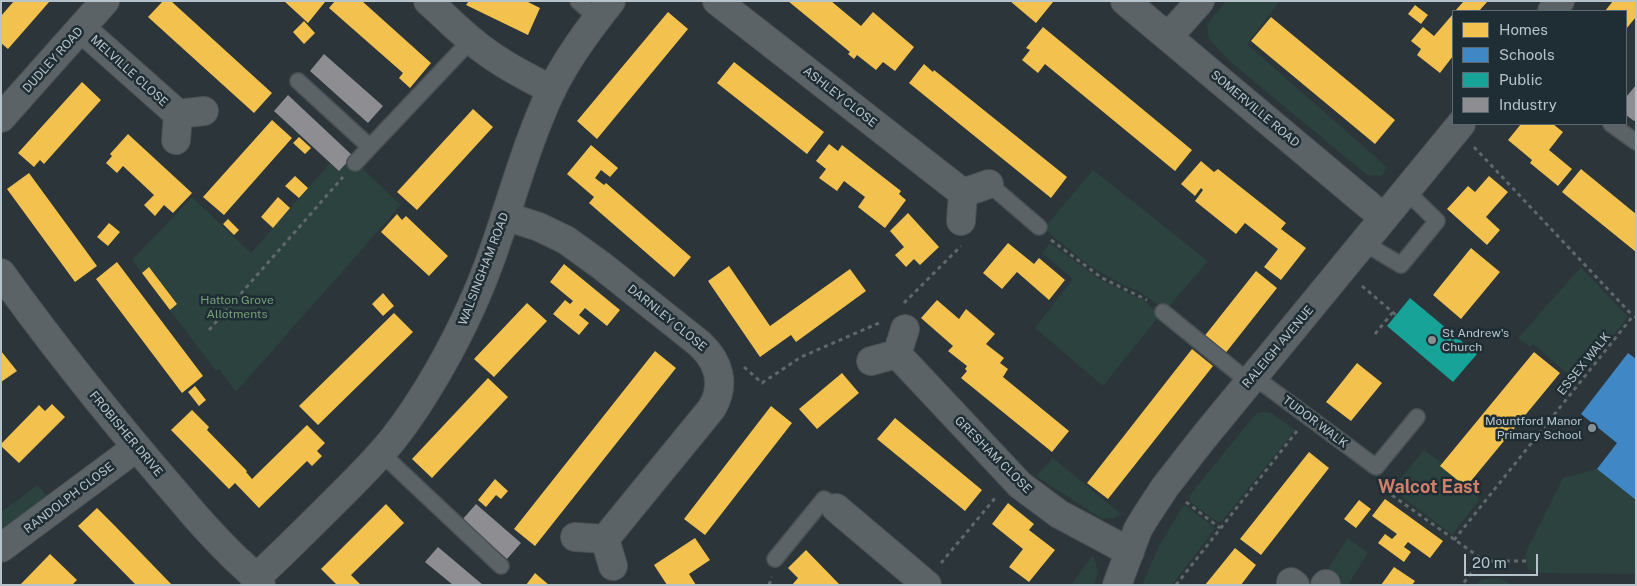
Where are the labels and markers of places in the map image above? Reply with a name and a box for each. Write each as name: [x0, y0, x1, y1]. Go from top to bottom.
place label: St Andrew's Church: [1442, 326, 1509, 354]
marker: St Andrew's Church: [1426, 334, 1438, 346]
place label: Mountford Manor Primary School: [1485, 414, 1582, 442]
marker: Mountford Manor Primary School: [1586, 422, 1598, 434]

